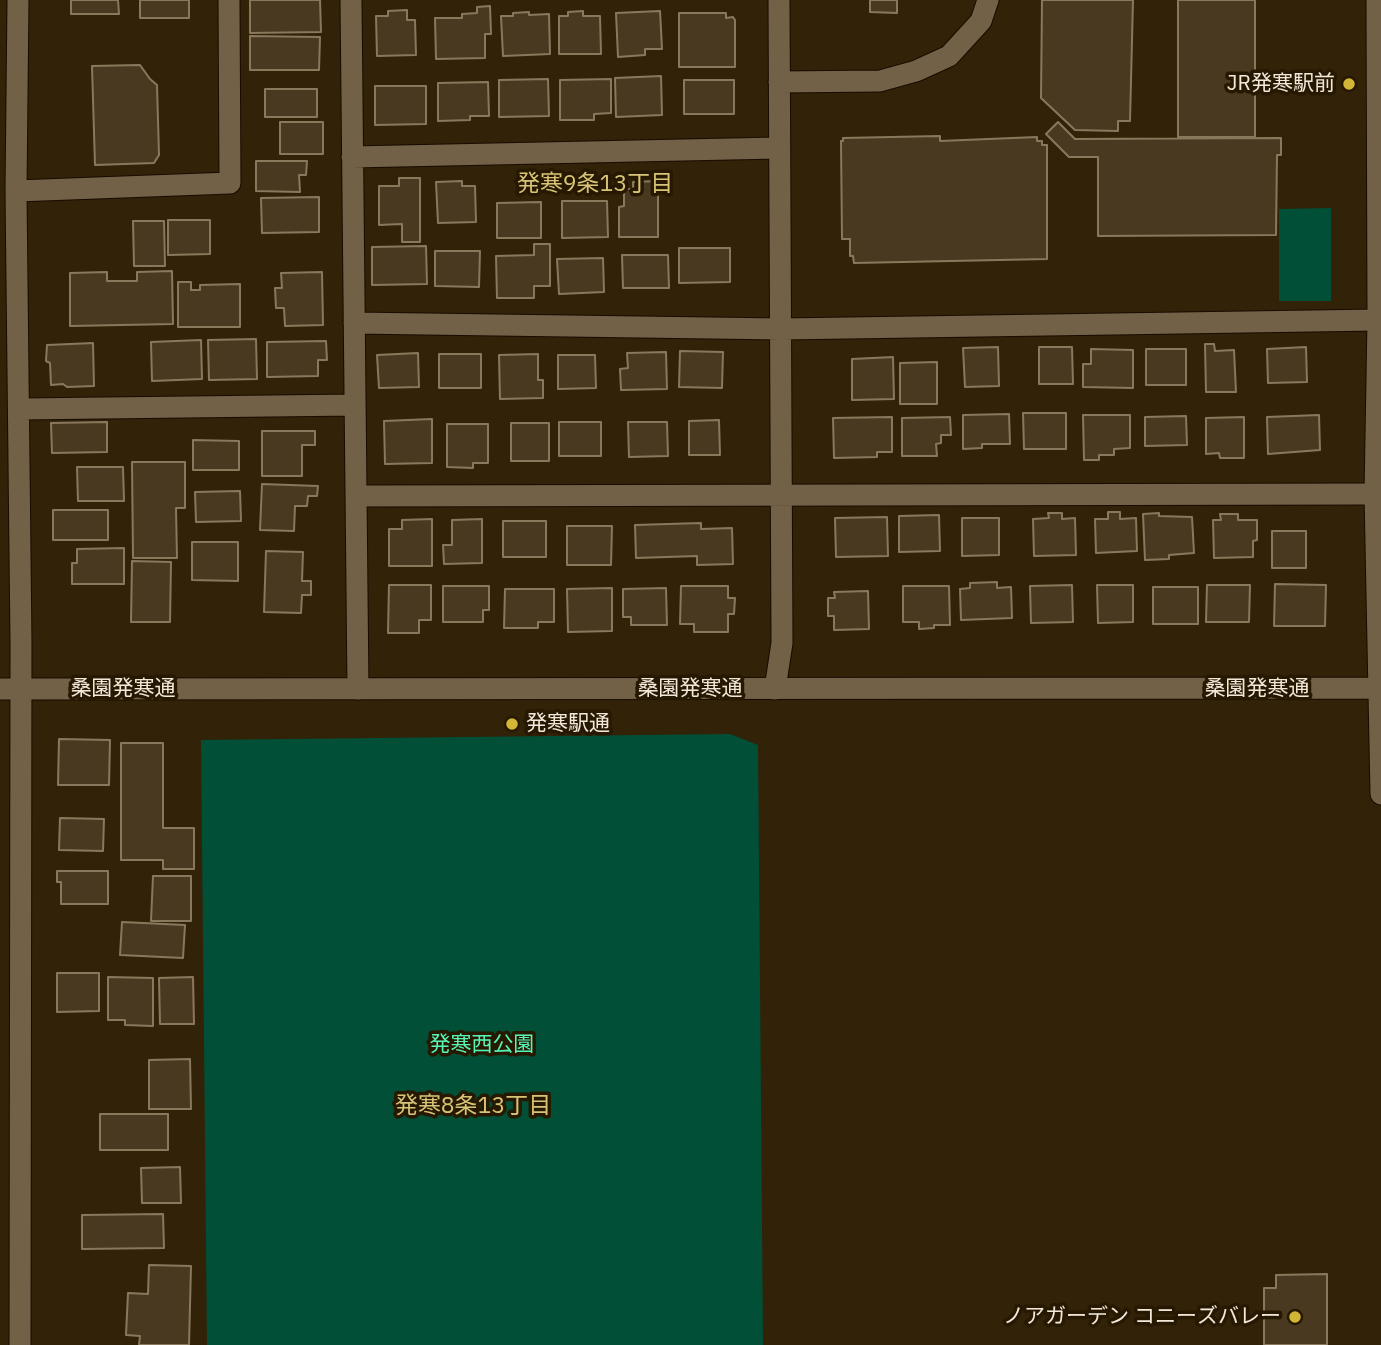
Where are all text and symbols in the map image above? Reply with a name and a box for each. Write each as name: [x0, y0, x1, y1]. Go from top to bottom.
place label: JR発寒駅前: [1227, 71, 1335, 97]
marker: JR発寒駅前: [1341, 76, 1357, 92]
district label: 発寒9条13丁目: [517, 170, 673, 198]
street label: 桑園発寒通: [71, 676, 175, 702]
street label: 桑園発寒通: [638, 676, 742, 702]
street label: 桑園発寒通: [1205, 676, 1309, 702]
place label: 発寒駅通: [526, 711, 610, 737]
marker: 発寒駅通: [504, 716, 520, 732]
park label: 発寒西公園: [430, 1032, 534, 1058]
district label: 発寒8条13丁目: [395, 1092, 551, 1120]
place label: ノアガーデン コニーズバレー: [1003, 1304, 1281, 1330]
marker: ノアガーデン コニーズバレー: [1287, 1309, 1303, 1325]

